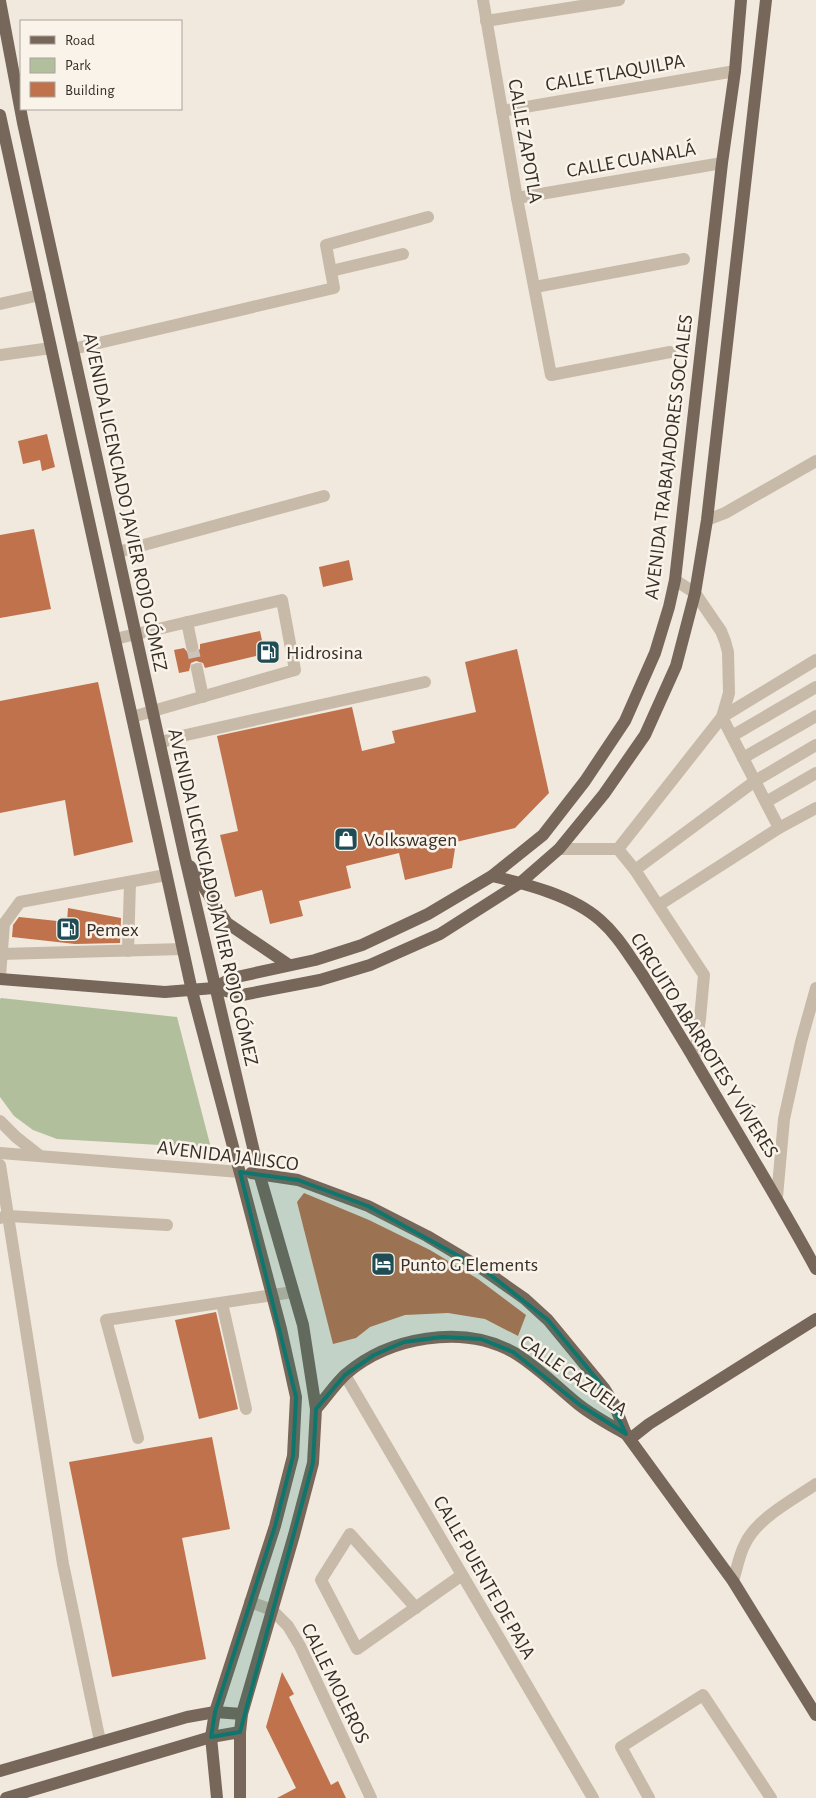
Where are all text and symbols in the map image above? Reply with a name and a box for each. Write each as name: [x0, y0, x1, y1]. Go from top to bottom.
legend: [20, 20, 182, 110]
text: Road: [65, 33, 95, 48]
street label: CALLE TLAQUILPA: [544, 51, 687, 95]
text: Park: [65, 58, 91, 73]
street label: CALLE ZAPOTLA: [504, 78, 546, 205]
text: Building: [65, 83, 115, 98]
street label: CALLE CUANALÁ: [565, 138, 698, 181]
street label: AVENIDA TRABAJADORES SOCIALES: [642, 313, 696, 601]
street label: AVENIDA LICENCIADO JAVIER ROJO GÓMEZ: [79, 331, 172, 673]
fuel station icon: Hidrosina: [255, 639, 281, 665]
place label: Hidrosina: [286, 643, 363, 663]
street label: AVENIDA LICENCIADO JAVIER ROJO GÓMEZ: [164, 726, 263, 1068]
shop icon: Volkswagen: [333, 826, 359, 852]
place label: Volkswagen: [364, 830, 457, 850]
fuel station icon: Pemex: [55, 916, 81, 942]
place label: Pemex: [86, 920, 139, 940]
street label: CIRCUITO ABARROTES Y VÍVERES: [627, 929, 783, 1161]
street label: AVENIDA JALISCO: [156, 1137, 300, 1175]
hotel icon: Punto G Elements: [370, 1251, 396, 1277]
place label: Punto G Elements: [400, 1255, 538, 1275]
street label: CALLE CAZUELA: [516, 1331, 631, 1420]
street label: CALLE PUENTE DE PAJA: [429, 1492, 539, 1663]
street label: CALLE MOLEROS: [297, 1620, 373, 1747]

